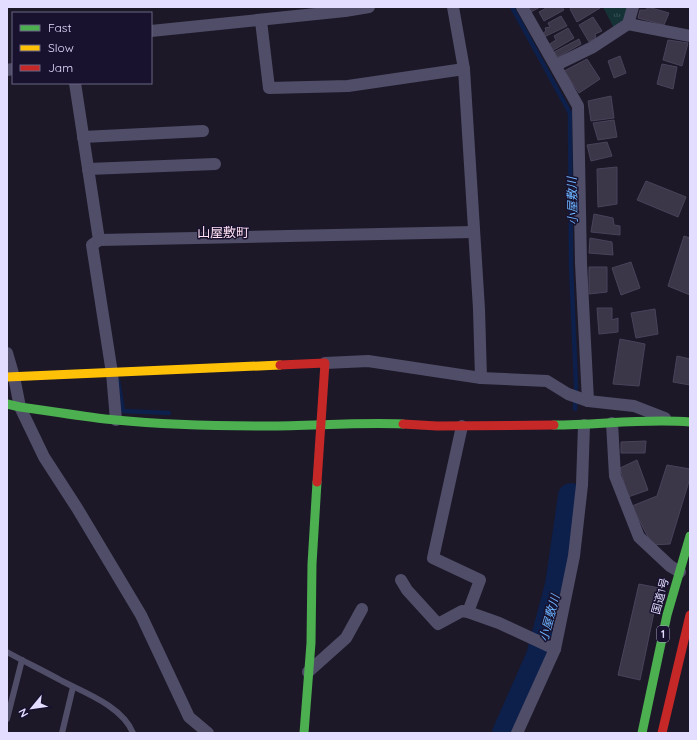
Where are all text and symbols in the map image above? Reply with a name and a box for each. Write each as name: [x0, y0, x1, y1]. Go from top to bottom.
legend: [12, 12, 152, 84]
text: Fast: [48, 20, 72, 35]
text: Slow: [48, 40, 74, 55]
text: Jam: [48, 60, 73, 75]
water label: 小屋敷川: [564, 175, 580, 225]
district label: 山屋敷町: [197, 224, 249, 240]
street label: 国道1号: [648, 576, 672, 616]
water label: 小屋敷川: [536, 591, 563, 643]
road number: 1: [657, 626, 669, 642]
north arrow: [12, 688, 52, 728]
text: N: [15, 706, 31, 720]

